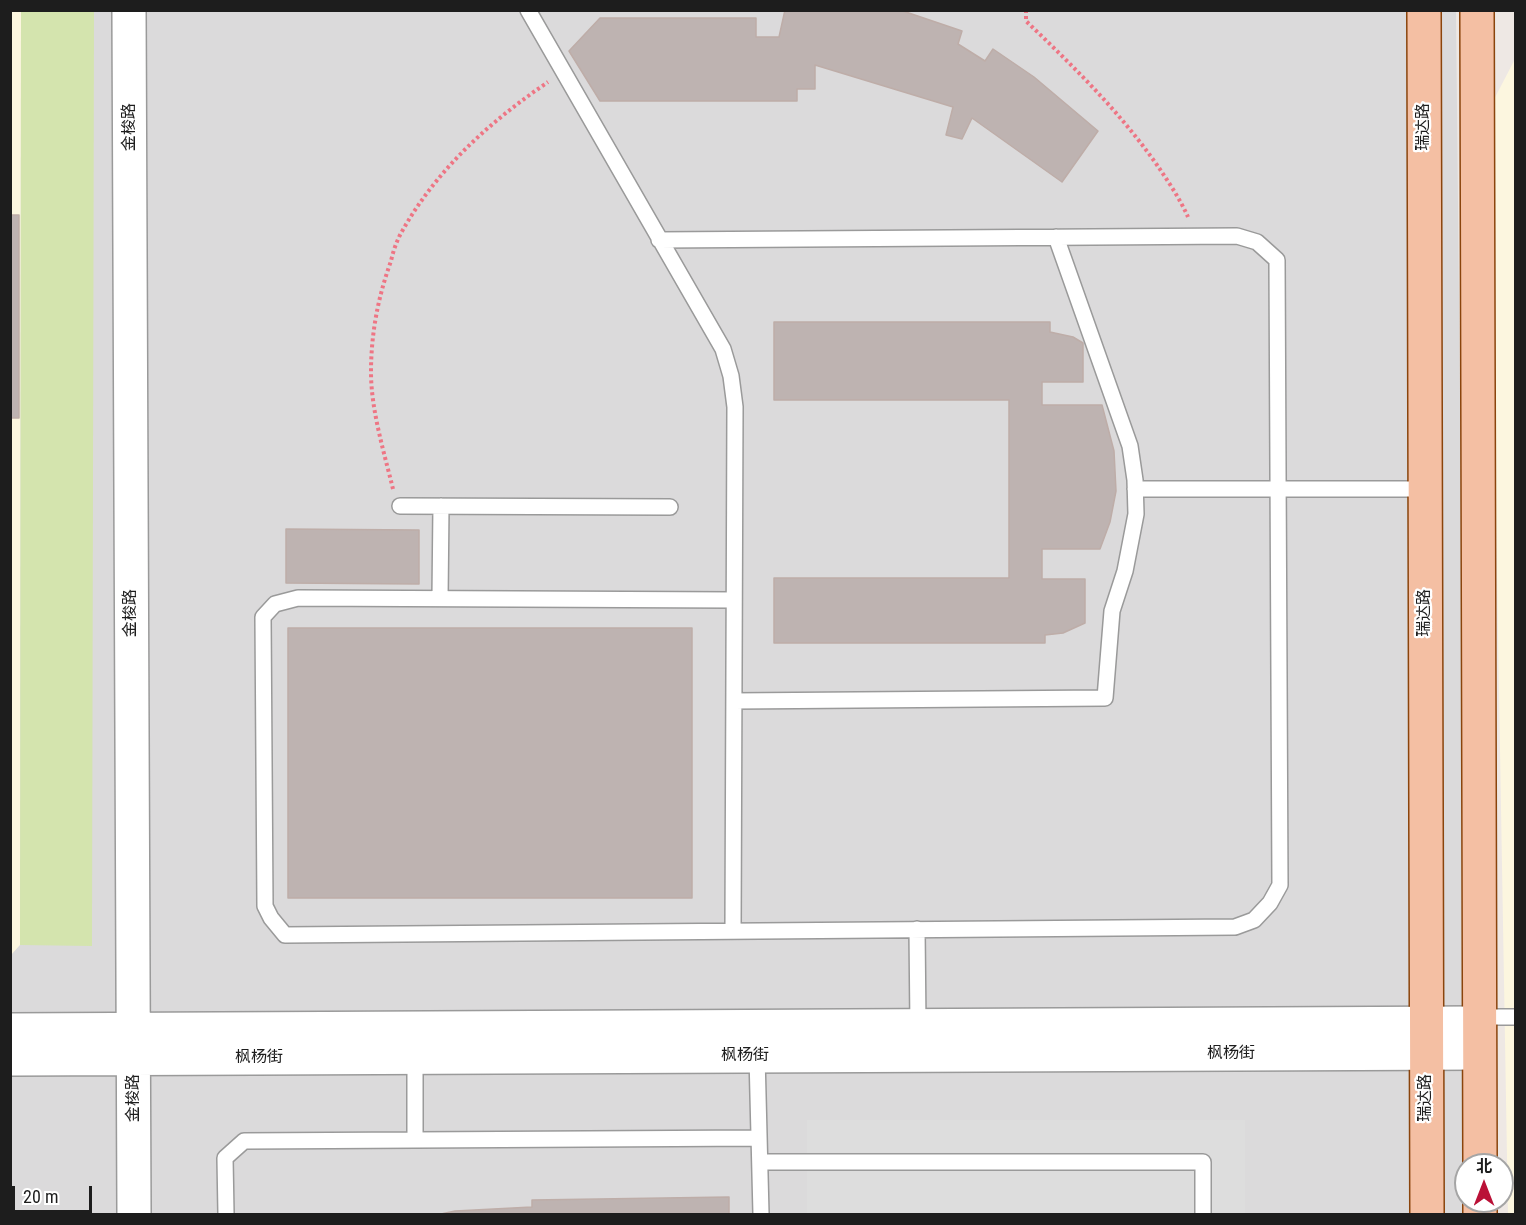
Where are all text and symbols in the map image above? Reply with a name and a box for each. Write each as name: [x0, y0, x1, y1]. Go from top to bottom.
street label: 金梭路: [120, 103, 140, 151]
street label: 瑞达路: [1414, 103, 1434, 151]
street label: 金梭路: [121, 589, 141, 637]
street label: 瑞达路: [1415, 589, 1435, 637]
street label: 枫杨街: [1207, 1044, 1255, 1064]
street label: 枫杨街: [721, 1046, 769, 1066]
street label: 枫杨街: [235, 1048, 283, 1068]
street label: 金梭路: [124, 1074, 144, 1122]
street label: 瑞达路: [1416, 1074, 1436, 1122]
north arrow: [1454, 1153, 1514, 1213]
text: 北: [1476, 1157, 1492, 1176]
scale bar: [15, 1174, 94, 1212]
text: 20 m: [23, 1186, 58, 1207]

